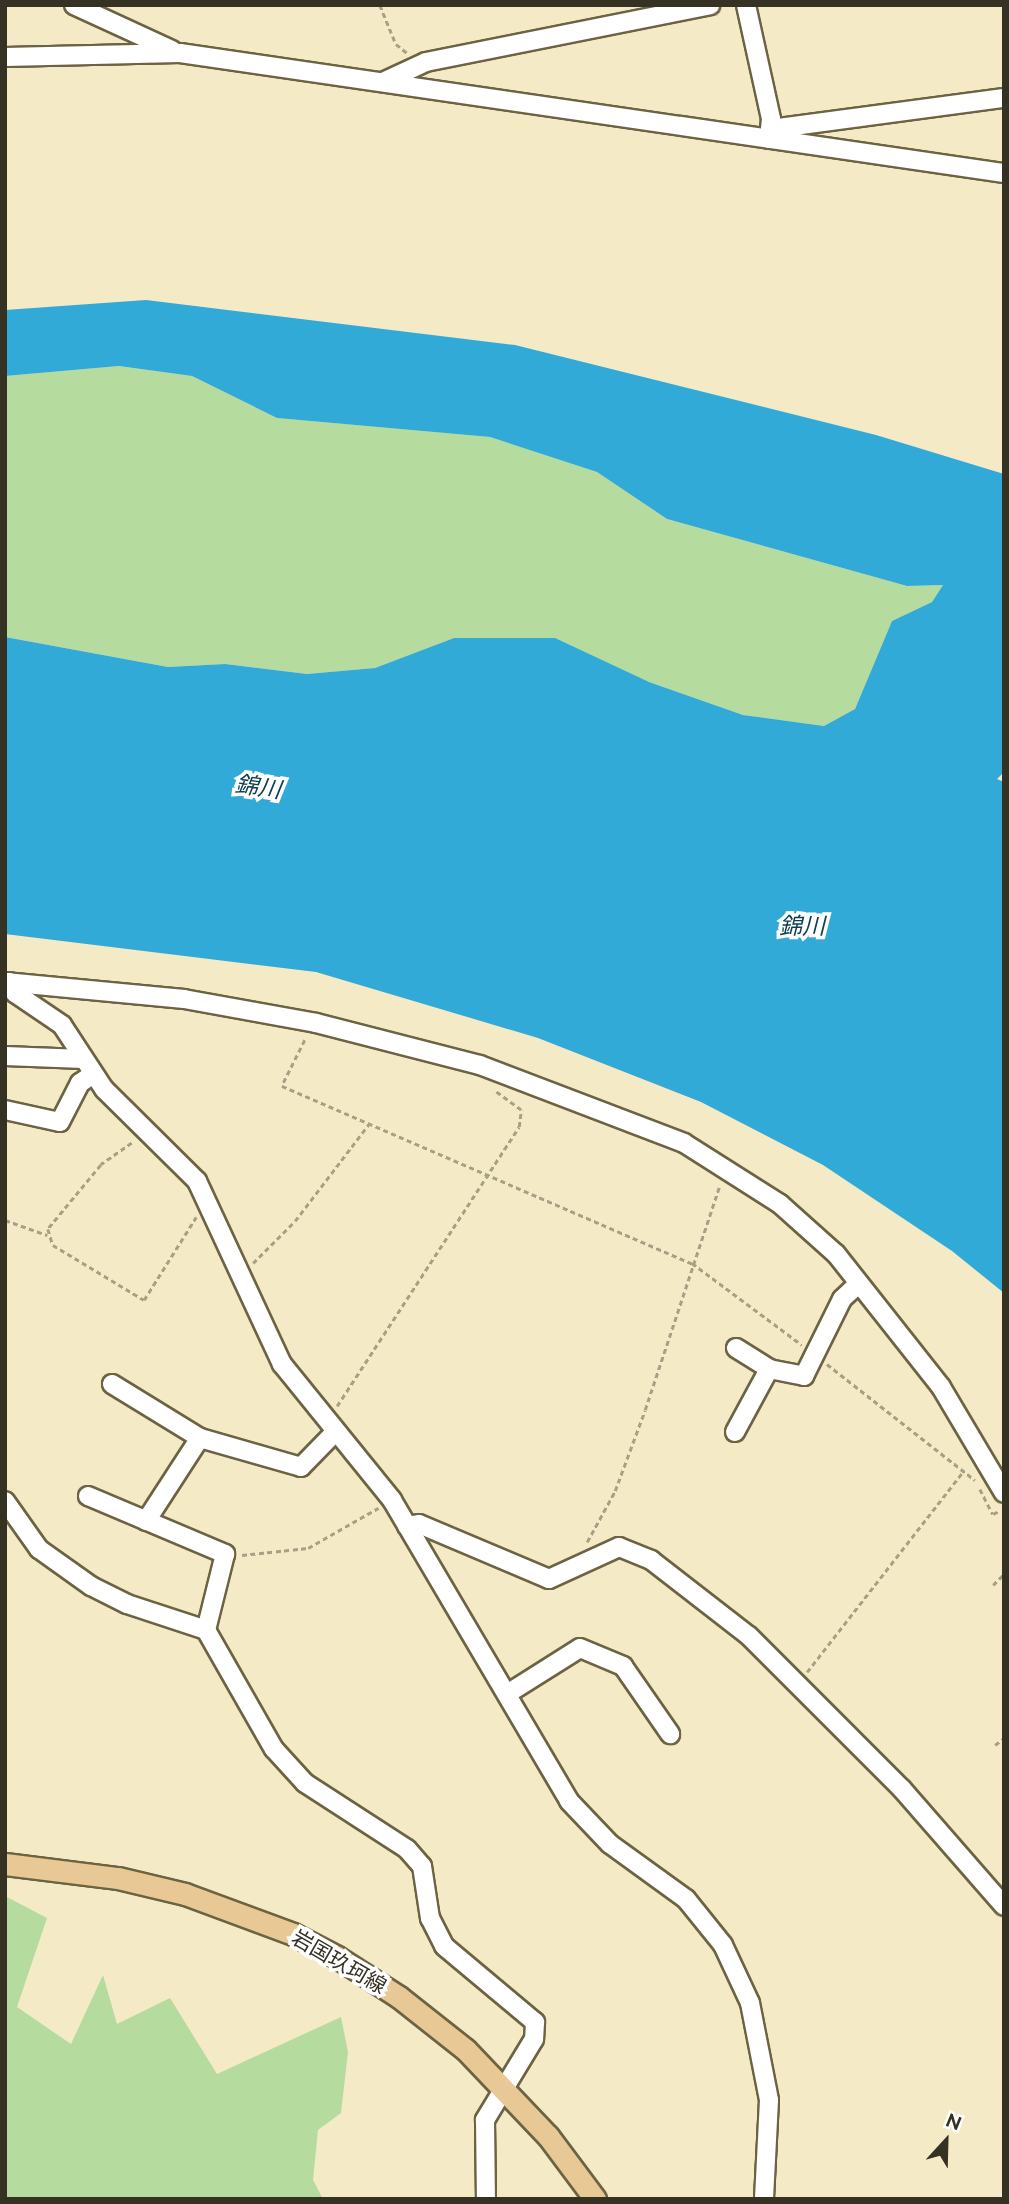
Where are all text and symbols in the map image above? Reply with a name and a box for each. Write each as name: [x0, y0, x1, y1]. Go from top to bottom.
water label: 錦川: [233, 770, 283, 804]
water label: 錦川: [779, 912, 825, 940]
street label: 岩国玖珂線: [287, 1925, 391, 1999]
north arrow: [911, 2106, 981, 2176]
text: N: [943, 2109, 965, 2134]

